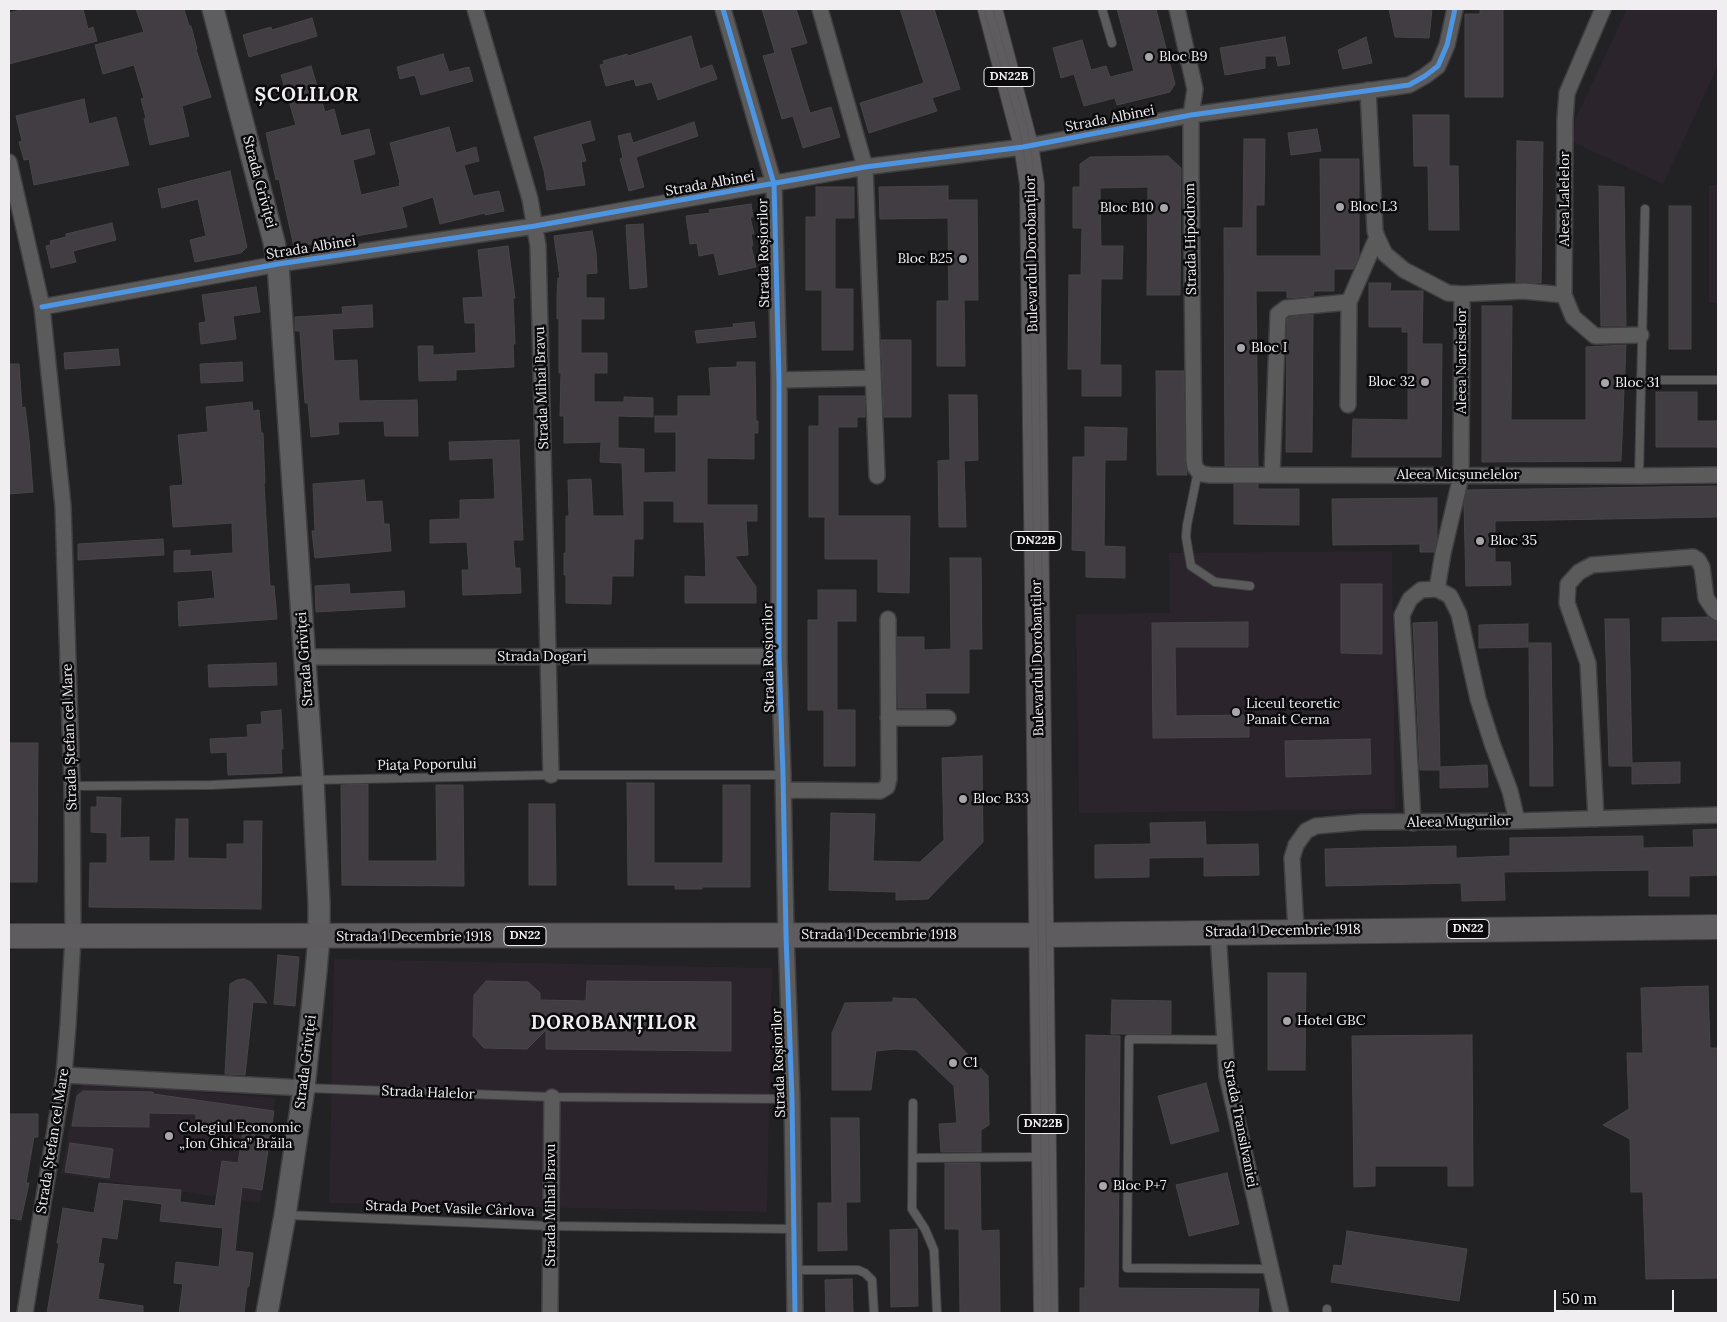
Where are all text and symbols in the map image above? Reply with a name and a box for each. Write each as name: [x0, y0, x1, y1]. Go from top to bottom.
place label: Bloc B9: [1159, 49, 1208, 65]
marker: Bloc B9: [1143, 51, 1155, 63]
road number: DN22B: [984, 68, 1034, 86]
district label: ȘCOLILOR: [254, 85, 360, 107]
street label: Strada Albinei: [1064, 102, 1156, 136]
street label: Strada Griviței: [239, 134, 279, 230]
street label: Aleea Lalelelor: [1557, 151, 1573, 247]
street label: Strada Albinei: [664, 168, 756, 200]
street label: Bulevardul Dorobanților: [1022, 176, 1042, 332]
street label: Strada Hipodrom: [1182, 183, 1200, 295]
street label: Strada Roșiorilor: [755, 198, 773, 308]
place label: Bloc L3: [1350, 199, 1398, 215]
place label: Bloc B10: [1100, 200, 1154, 216]
marker: Bloc L3: [1334, 201, 1346, 213]
marker: Bloc B10: [1158, 202, 1170, 214]
street label: Strada Albinei: [265, 233, 357, 263]
place label: Bloc B25: [897, 251, 953, 267]
marker: Bloc B25: [957, 253, 969, 265]
street label: Aleea Narciselor: [1454, 308, 1470, 414]
street label: Strada Mihai Bravu: [531, 326, 553, 450]
place label: Bloc I: [1251, 340, 1287, 356]
marker: Bloc I: [1235, 342, 1247, 354]
place label: Bloc 32: [1368, 374, 1415, 390]
place label: Bloc 31: [1615, 375, 1660, 391]
marker: Bloc 32: [1419, 376, 1431, 388]
marker: Bloc 31: [1599, 377, 1611, 389]
street label: Aleea Micșunelelor: [1396, 467, 1520, 483]
road number: DN22B: [1011, 532, 1061, 550]
place label: Bloc 35: [1490, 533, 1537, 549]
marker: Bloc 35: [1474, 535, 1486, 547]
street label: Bulevardul Dorobanților: [1028, 580, 1048, 736]
street label: Strada Roșiorilor: [760, 603, 778, 713]
street label: Strada Griviței: [293, 611, 317, 707]
street label: Strada Dogari: [497, 649, 587, 665]
street label: Strada Ștefan cel Mare: [59, 663, 81, 811]
place label: Liceul teoretic Panait Cerna: [1246, 696, 1340, 729]
marker: Liceul teoretic Panait Cerna: [1230, 706, 1242, 718]
street label: Piața Poporului: [377, 756, 477, 774]
place label: Bloc B33: [973, 791, 1029, 807]
marker: Bloc B33: [957, 793, 969, 805]
street label: Aleea Mugurilor: [1407, 813, 1511, 831]
road number: DN22: [1447, 920, 1489, 939]
street label: Strada 1 Decembrie 1918: [1205, 921, 1361, 941]
road number: DN22: [504, 926, 546, 946]
street label: Strada 1 Decembrie 1918: [801, 927, 957, 943]
street label: Strada 1 Decembrie 1918: [336, 929, 492, 945]
street label: Strada Roșiorilor: [769, 1008, 789, 1118]
district label: DOROBANȚILOR: [529, 1013, 699, 1035]
place label: Hotel GBC: [1297, 1013, 1365, 1029]
street label: Strada Griviței: [292, 1014, 320, 1110]
marker: Hotel GBC: [1281, 1015, 1293, 1027]
place label: C1: [963, 1055, 978, 1071]
marker: C1: [947, 1057, 959, 1069]
street label: Strada Transilvaniei: [1219, 1059, 1261, 1189]
street label: Strada Ștefan cel Mare: [33, 1067, 73, 1215]
street label: Strada Halelor: [381, 1083, 475, 1103]
road number: DN22B: [1018, 1114, 1068, 1134]
place label: Colegiul Economic „Ion Ghica” Brăila: [179, 1120, 301, 1152]
marker: Colegiul Economic „Ion Ghica” Brăila: [163, 1130, 175, 1142]
street label: Strada Mihai Bravu: [543, 1144, 559, 1266]
place label: Bloc P+7: [1113, 1178, 1167, 1194]
marker: Bloc P+7: [1097, 1180, 1109, 1192]
street label: Strada Poet Vasile Cârlova: [365, 1198, 535, 1220]
scale bar: [1557, 1280, 1677, 1312]
text: 50 m: [1562, 1289, 1597, 1308]

